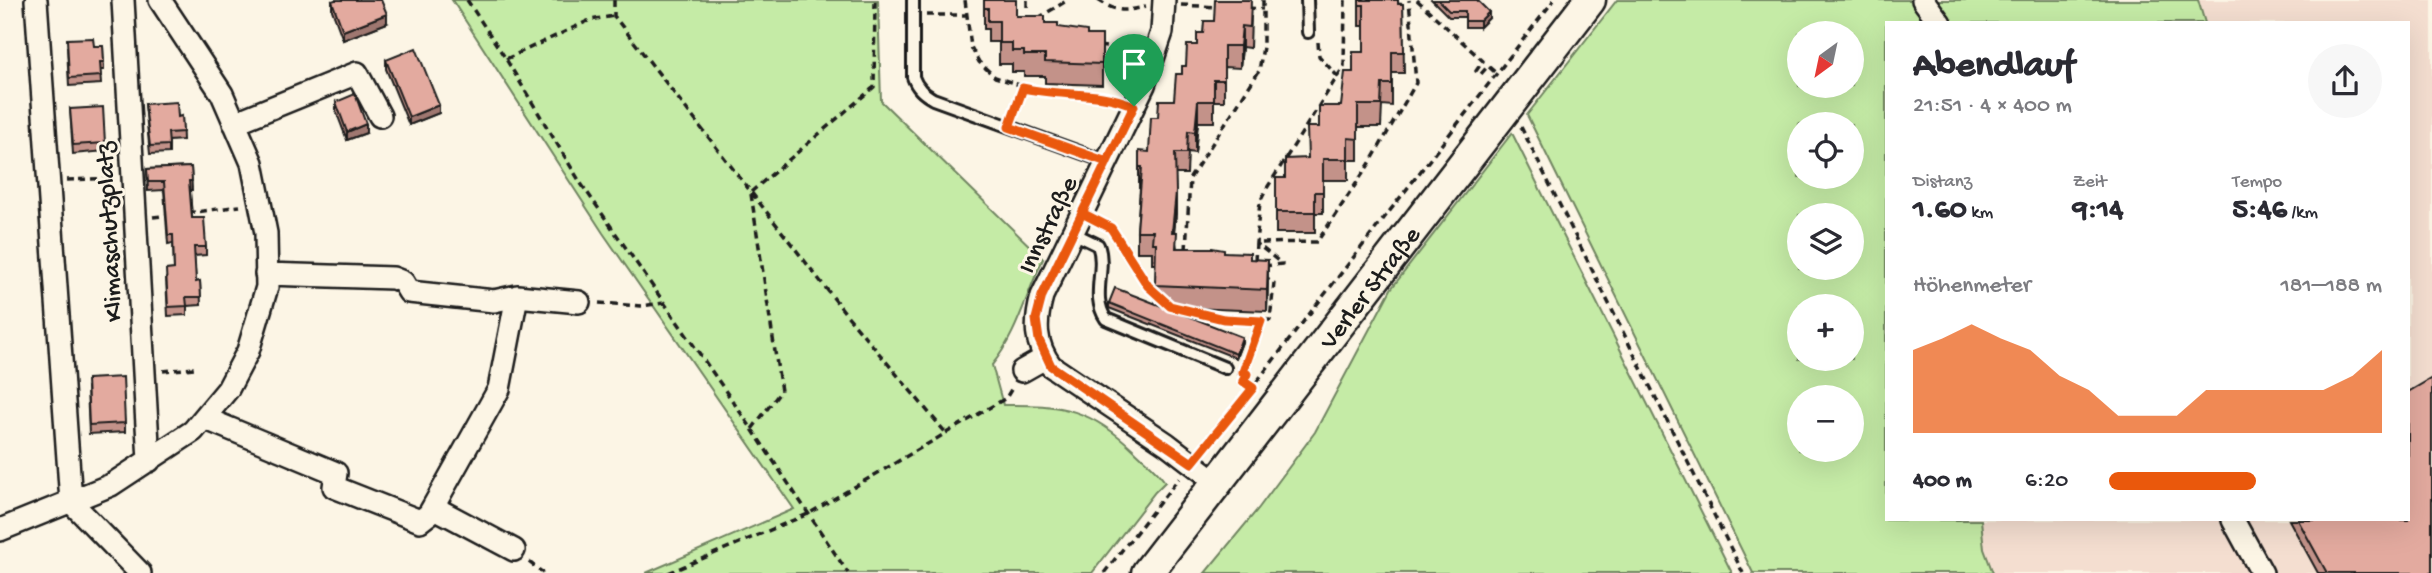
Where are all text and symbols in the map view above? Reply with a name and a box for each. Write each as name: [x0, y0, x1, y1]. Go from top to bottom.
north arrow: [1787, 21, 1864, 98]
map controls: [1787, 21, 1864, 462]
pin: [1104, 34, 1164, 106]
button: share: [2308, 44, 2382, 118]
icon: arrive: [1115, 45, 1153, 83]
text: Abendlauf: [1913, 45, 2074, 89]
text: 21:51 · 4 × 400 m: [1913, 93, 2072, 120]
button: locate: [1787, 112, 1864, 189]
street label: Klimaschutzplatz: [91, 139, 132, 323]
text: Distanz: [1913, 171, 1972, 194]
text: Zeit: [2073, 171, 2107, 194]
text: Tempo: [2232, 171, 2282, 194]
street label: Innstraße: [1013, 172, 1087, 280]
text: 1.60: [1913, 194, 1967, 229]
text: 9:14: [2073, 194, 2123, 229]
text: 5:46: [2232, 194, 2287, 229]
text: km: [1967, 202, 1993, 225]
text: /km: [2287, 202, 2318, 225]
button: layers: [1787, 203, 1864, 280]
street label: Verler Straße: [1314, 221, 1430, 358]
text: Höhenmeter: [1913, 273, 2031, 300]
text: 181–188 m: [2280, 273, 2382, 300]
button: +: [1787, 294, 1864, 371]
button: −: [1787, 385, 1864, 462]
text: 400 m: [1913, 468, 1972, 495]
text: 6:20: [2025, 468, 2068, 495]

